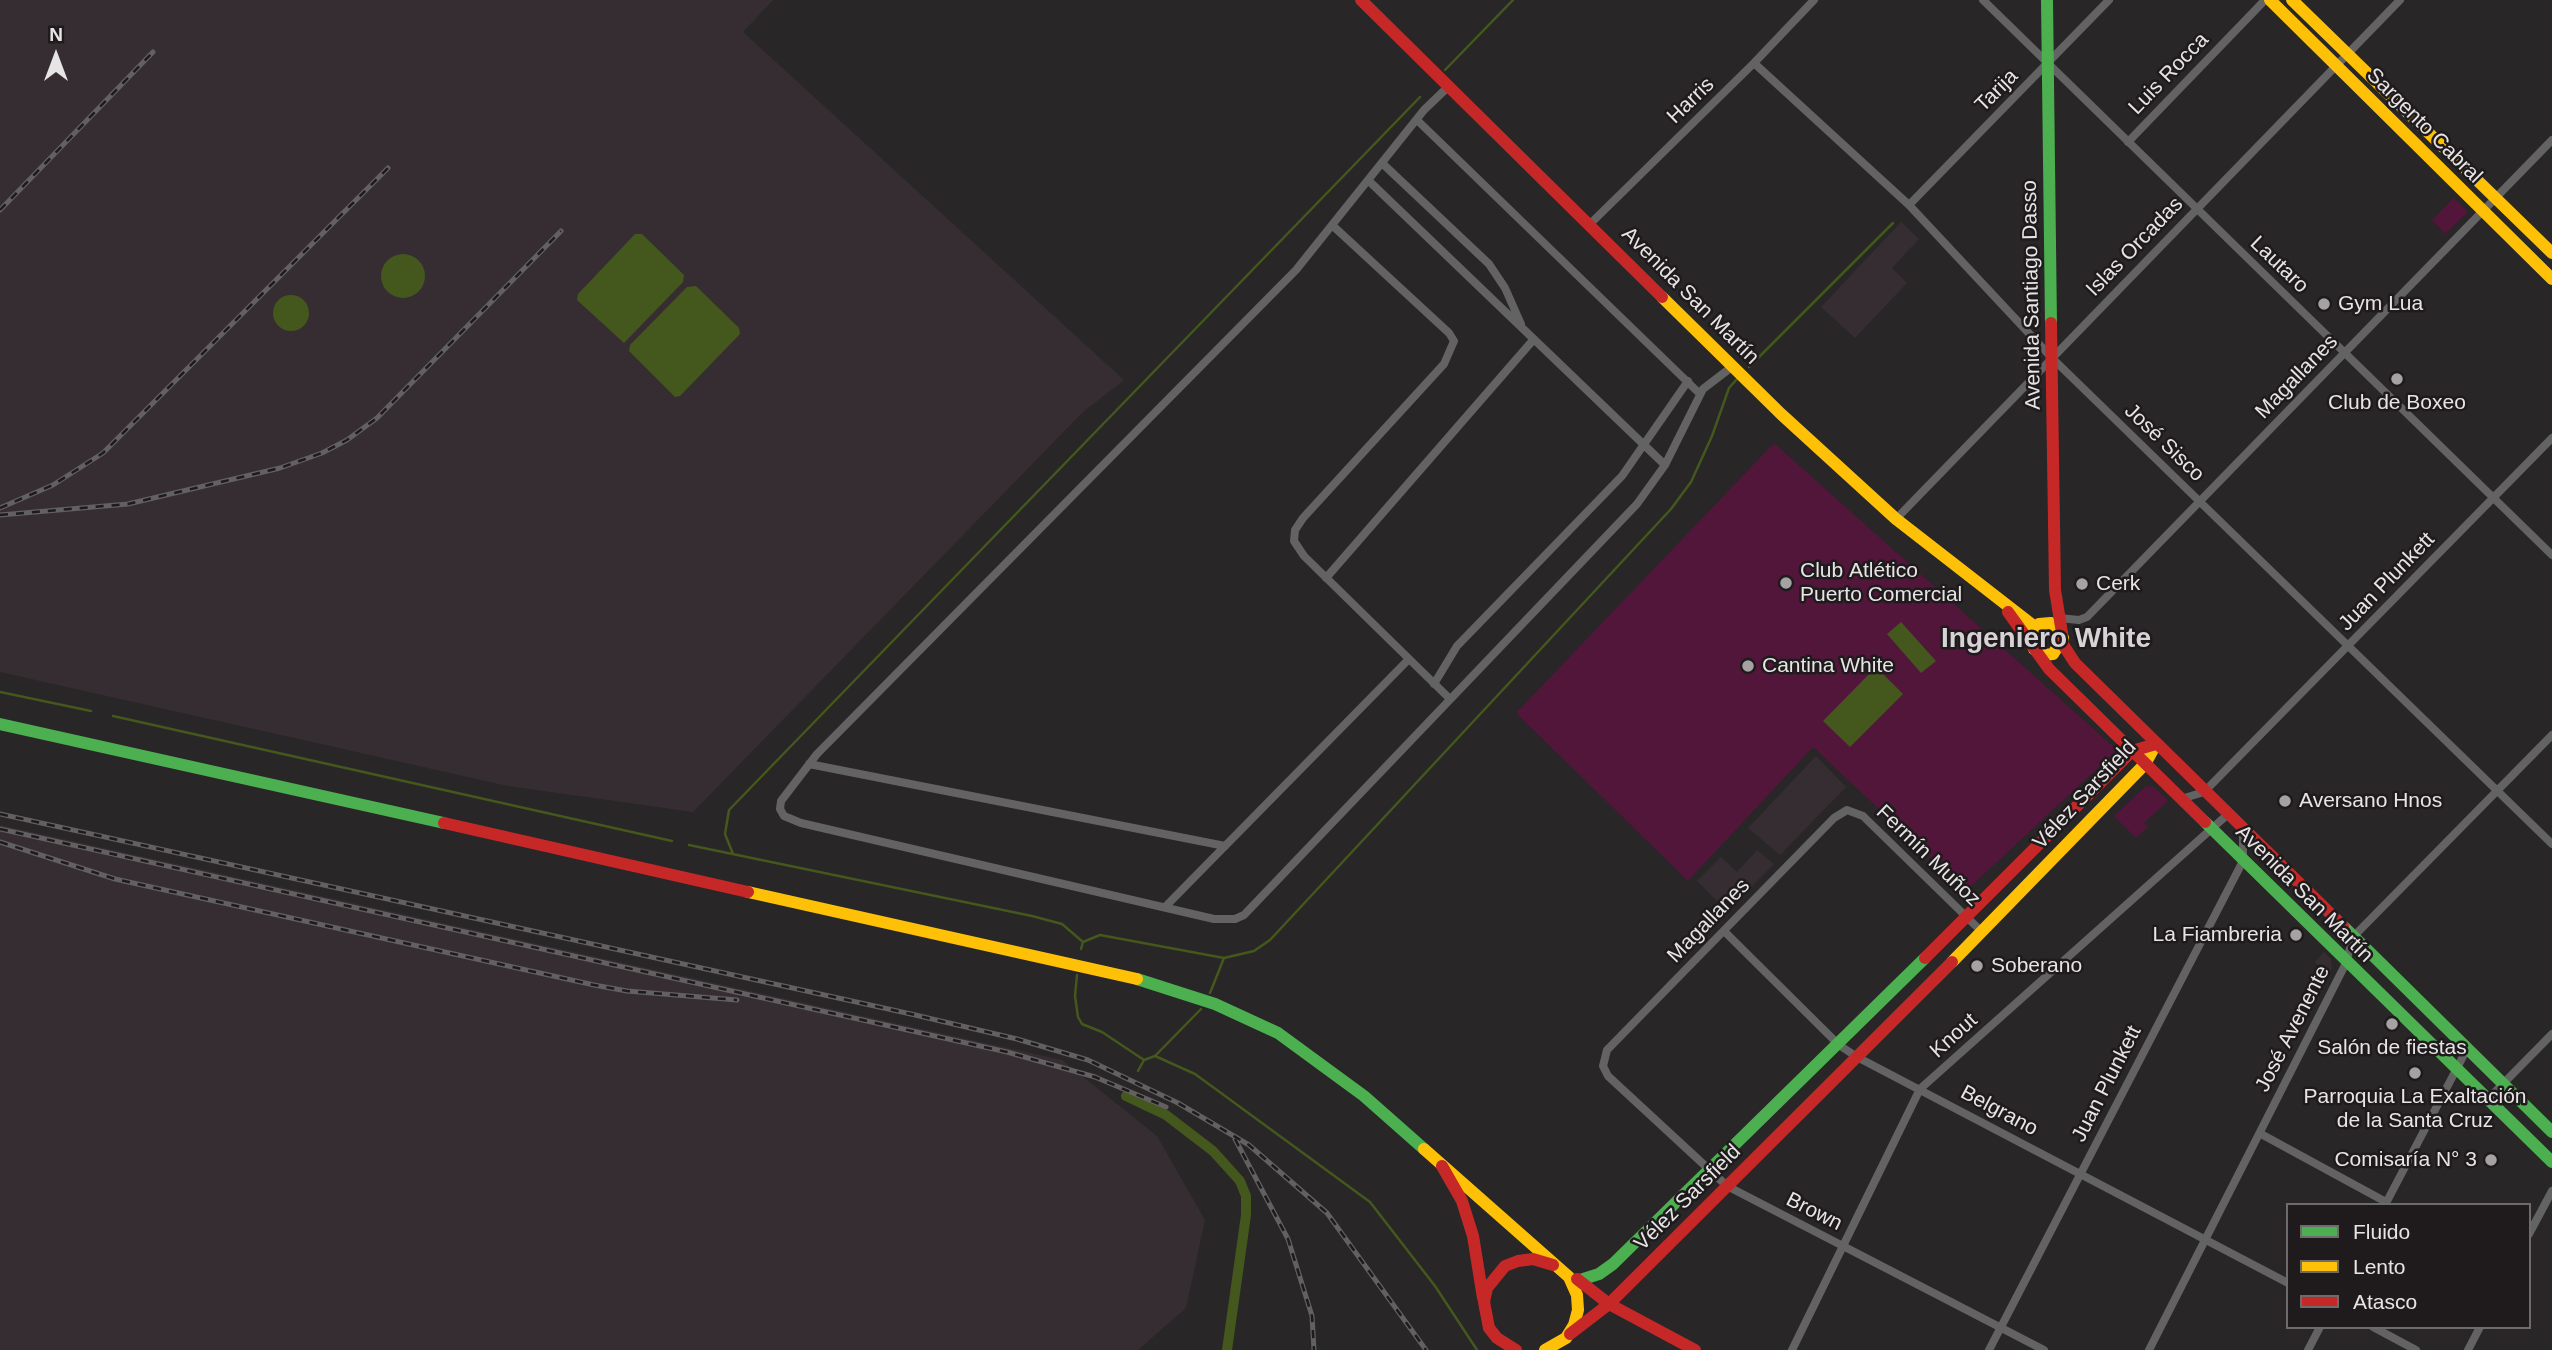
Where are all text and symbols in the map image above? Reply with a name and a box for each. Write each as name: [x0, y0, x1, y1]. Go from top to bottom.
north arrow: [21, 21, 91, 91]
text: N: [49, 24, 63, 45]
street label: Luis Rocca: [2124, 28, 2214, 120]
street label: Sargento Cabral: [2361, 63, 2487, 189]
street label: Tarija: [1970, 64, 2024, 118]
street label: Harris: [1662, 72, 1720, 130]
street label: Avenida Santiago Dasso: [2017, 180, 2047, 410]
street label: Islas Orcadas: [2081, 192, 2189, 302]
street label: Avenida San Martín: [1616, 222, 1764, 370]
street label: Lautaro: [2245, 231, 2313, 299]
place label: Gym Lua: [2338, 291, 2423, 317]
marker: Gym Lua: [2316, 296, 2332, 312]
street label: Magallanes: [2251, 330, 2343, 424]
marker: Club de Boxeo: [2389, 371, 2405, 387]
place label: Club de Boxeo: [2328, 390, 2466, 416]
street label: José Sisco: [2119, 399, 2209, 487]
street label: Juan Plunkett: [2334, 527, 2440, 637]
place label: Club Atlético Puerto Comercial: [1800, 558, 1962, 608]
place label: Cerk: [2096, 571, 2140, 597]
marker: Club Atlético Puerto Comercial: [1778, 575, 1794, 591]
marker: Cerk: [2074, 576, 2090, 592]
district label: Ingeniero White: [1941, 622, 2151, 656]
place label: Cantina White: [1762, 653, 1894, 679]
marker: Cantina White: [1740, 658, 1756, 674]
street label: Vélez Sarsfield: [2028, 735, 2142, 855]
place label: Aversano Hnos: [2299, 788, 2442, 814]
marker: Aversano Hnos: [2277, 793, 2293, 809]
street label: Fermín Muñoz: [1871, 800, 1985, 912]
street label: Avenida San Martín: [2230, 820, 2378, 968]
street label: Magallanes: [1663, 874, 1755, 968]
place label: La Fiambreria: [2152, 922, 2282, 948]
marker: La Fiambreria: [2288, 927, 2304, 943]
place label: Soberano: [1991, 953, 2082, 979]
marker: Soberano: [1969, 958, 1985, 974]
street label: José Avenente: [2250, 962, 2336, 1096]
street label: Knout: [1925, 1008, 1983, 1064]
marker: Salón de fiestas: [2384, 1016, 2400, 1032]
street label: Juan Plunkett: [2067, 1022, 2147, 1146]
place label: Salón de fiestas: [2317, 1035, 2467, 1061]
marker: Parroquia La Exaltación de la Santa Cruz: [2407, 1065, 2423, 1081]
street label: Belgrano: [1956, 1080, 2042, 1142]
place label: Parroquia La Exaltación de la Santa Cruz: [2304, 1084, 2526, 1134]
street label: Vélez Sarsfield: [1630, 1140, 1746, 1256]
place label: Comisaría N° 3: [2334, 1147, 2477, 1173]
marker: Comisaría N° 3: [2483, 1152, 2499, 1168]
street label: Brown: [1782, 1187, 1846, 1237]
legend: [2286, 1203, 2531, 1329]
text: Fluido: [2353, 1220, 2410, 1243]
text: Lento: [2353, 1255, 2406, 1278]
text: Atasco: [2353, 1290, 2417, 1313]

